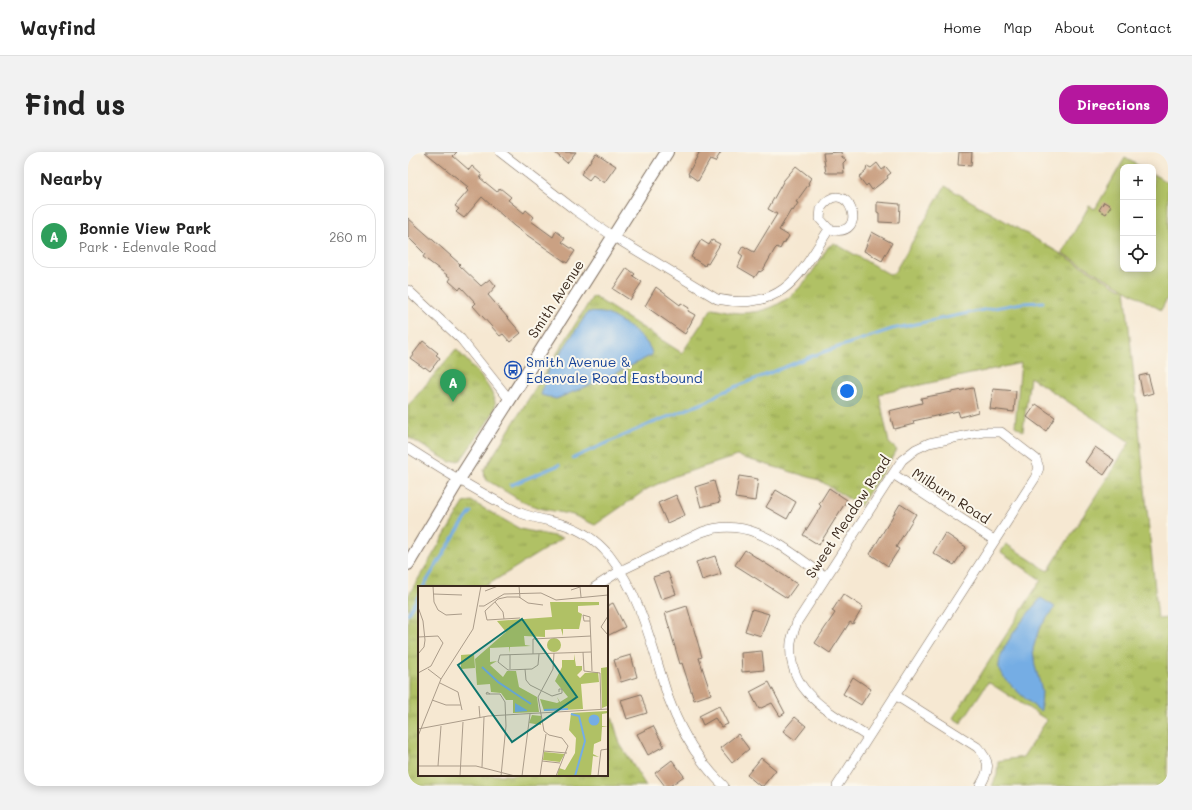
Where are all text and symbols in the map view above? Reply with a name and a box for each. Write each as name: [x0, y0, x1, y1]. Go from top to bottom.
text: Wayfind: [20, 15, 96, 40]
text: Home: [943, 18, 981, 37]
text: Map: [1003, 18, 1032, 37]
text: About: [1054, 18, 1095, 37]
text: Contact: [1117, 18, 1172, 37]
button: Directions: [1059, 85, 1168, 124]
text: Find us: [24, 86, 125, 122]
map controls: [1120, 164, 1156, 272]
button: +: [1120, 164, 1156, 200]
text: Nearby: [40, 167, 102, 189]
button: −: [1120, 200, 1156, 236]
text: Bonnie View Park: [79, 218, 211, 238]
text: A: [49, 228, 59, 245]
text: 260 m: [329, 228, 367, 245]
button: locate: [1120, 236, 1156, 272]
text: Park · Edenvale Road: [79, 238, 216, 255]
street label: Smith Avenue: [523, 256, 588, 342]
place label: Smith Avenue & Edenvale Road Eastbound: [526, 352, 703, 387]
bus stop icon: Smith Avenue & Edenvale Road Eastbound: [503, 360, 523, 380]
pin: A: [440, 369, 466, 402]
your location: [837, 381, 857, 401]
street label: Sweet Meadow Road: [801, 452, 894, 582]
street label: Milburn Road: [908, 463, 994, 528]
inset map: [418, 586, 608, 776]

